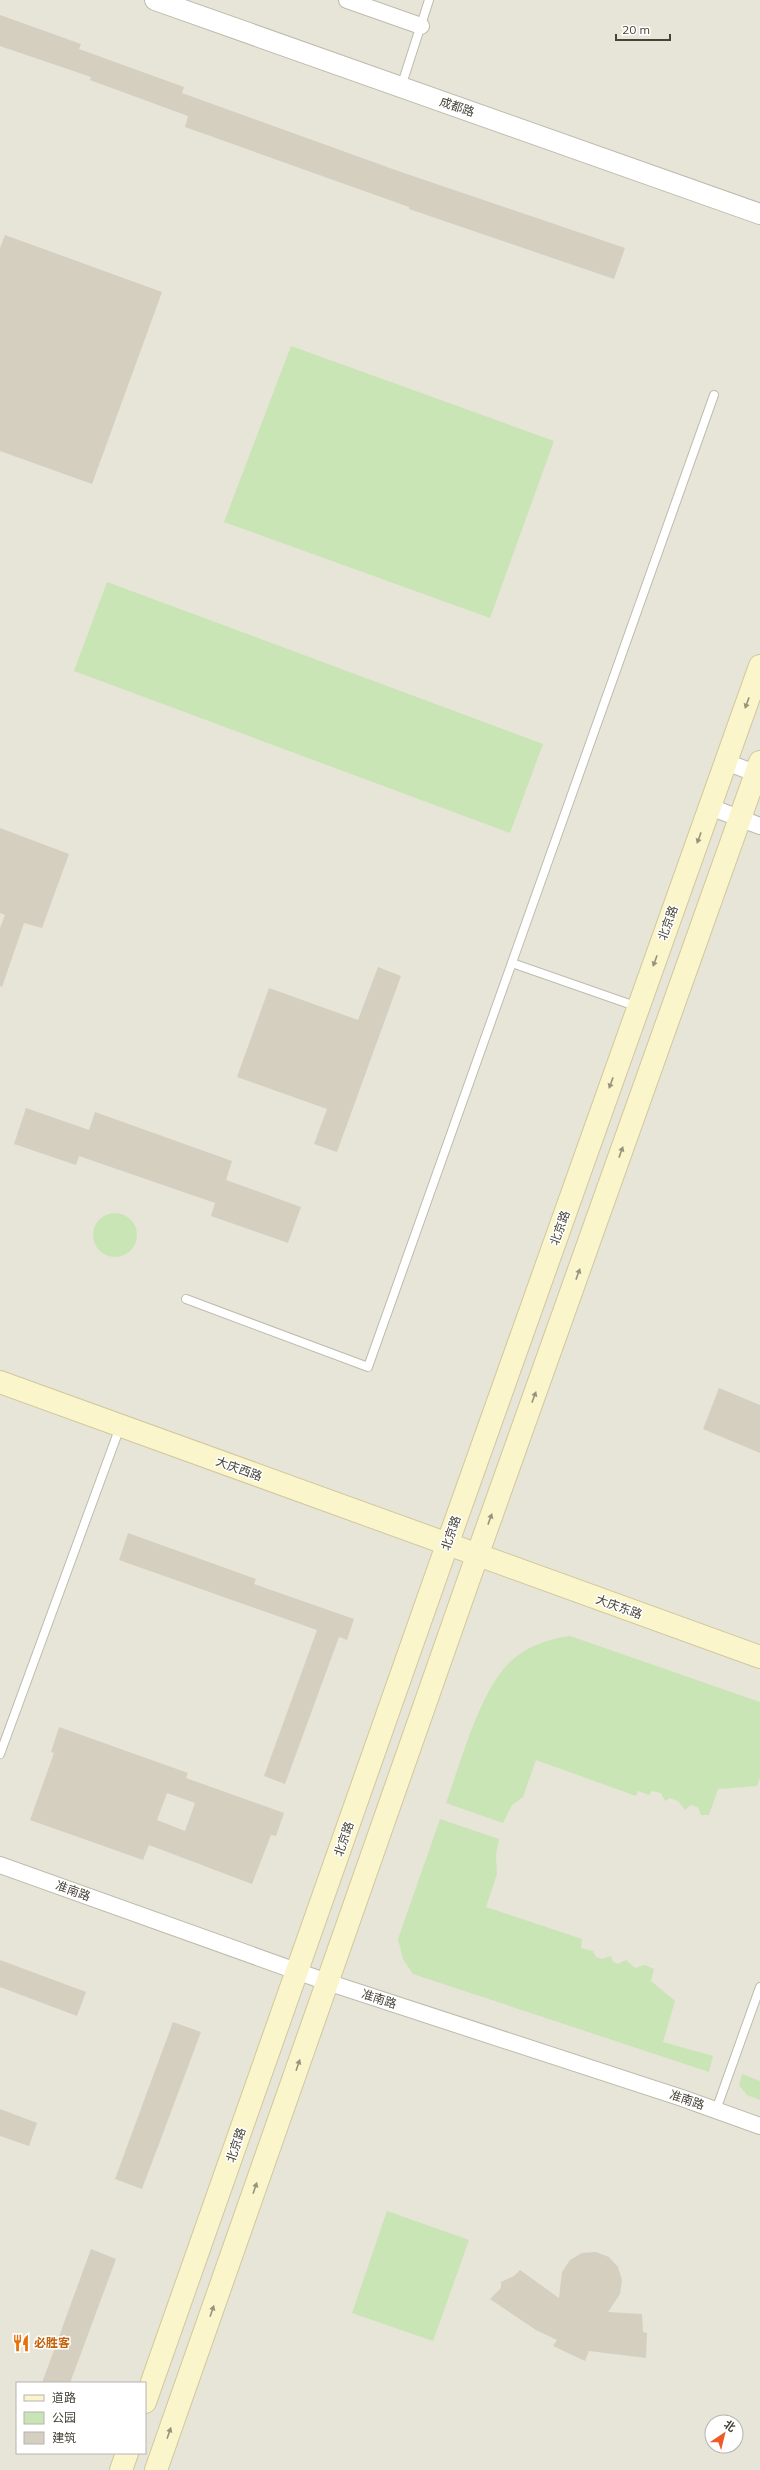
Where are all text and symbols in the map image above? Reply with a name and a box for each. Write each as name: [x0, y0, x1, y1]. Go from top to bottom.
scale bar: [616, 16, 670, 42]
text: 20 m: [622, 22, 650, 37]
street label: 成都路: [438, 94, 477, 119]
one-way arrow: [744, 697, 750, 709]
one-way arrow: [695, 833, 701, 845]
street label: 北京路: [654, 903, 681, 942]
one-way arrow: [651, 955, 657, 967]
one-way arrow: [608, 1078, 614, 1090]
one-way arrow: [619, 1146, 625, 1158]
street label: 北京路: [546, 1208, 573, 1247]
one-way arrow: [575, 1268, 581, 1280]
one-way arrow: [531, 1391, 537, 1403]
street label: 大庆西路: [214, 1453, 264, 1484]
street label: 北京路: [438, 1513, 463, 1552]
one-way arrow: [488, 1513, 494, 1525]
street label: 大庆东路: [594, 1591, 644, 1622]
street label: 北京路: [331, 1819, 356, 1858]
street label: 准南路: [54, 1877, 93, 1904]
street label: 准南路: [360, 1986, 399, 2011]
one-way arrow: [295, 2059, 301, 2071]
street label: 准南路: [668, 2087, 707, 2112]
street label: 北京路: [223, 2125, 248, 2164]
one-way arrow: [252, 2182, 258, 2194]
one-way arrow: [209, 2304, 215, 2316]
restaurant icon: 必胜客: [11, 2333, 31, 2353]
place label: 必胜客: [34, 2335, 70, 2350]
legend: [16, 2382, 146, 2454]
text: 道路: [52, 2390, 76, 2405]
text: 公园: [52, 2410, 76, 2425]
north arrow: [704, 2414, 744, 2454]
text: 北: [721, 2417, 738, 2435]
one-way arrow: [166, 2427, 172, 2439]
text: 建筑: [52, 2430, 76, 2445]

